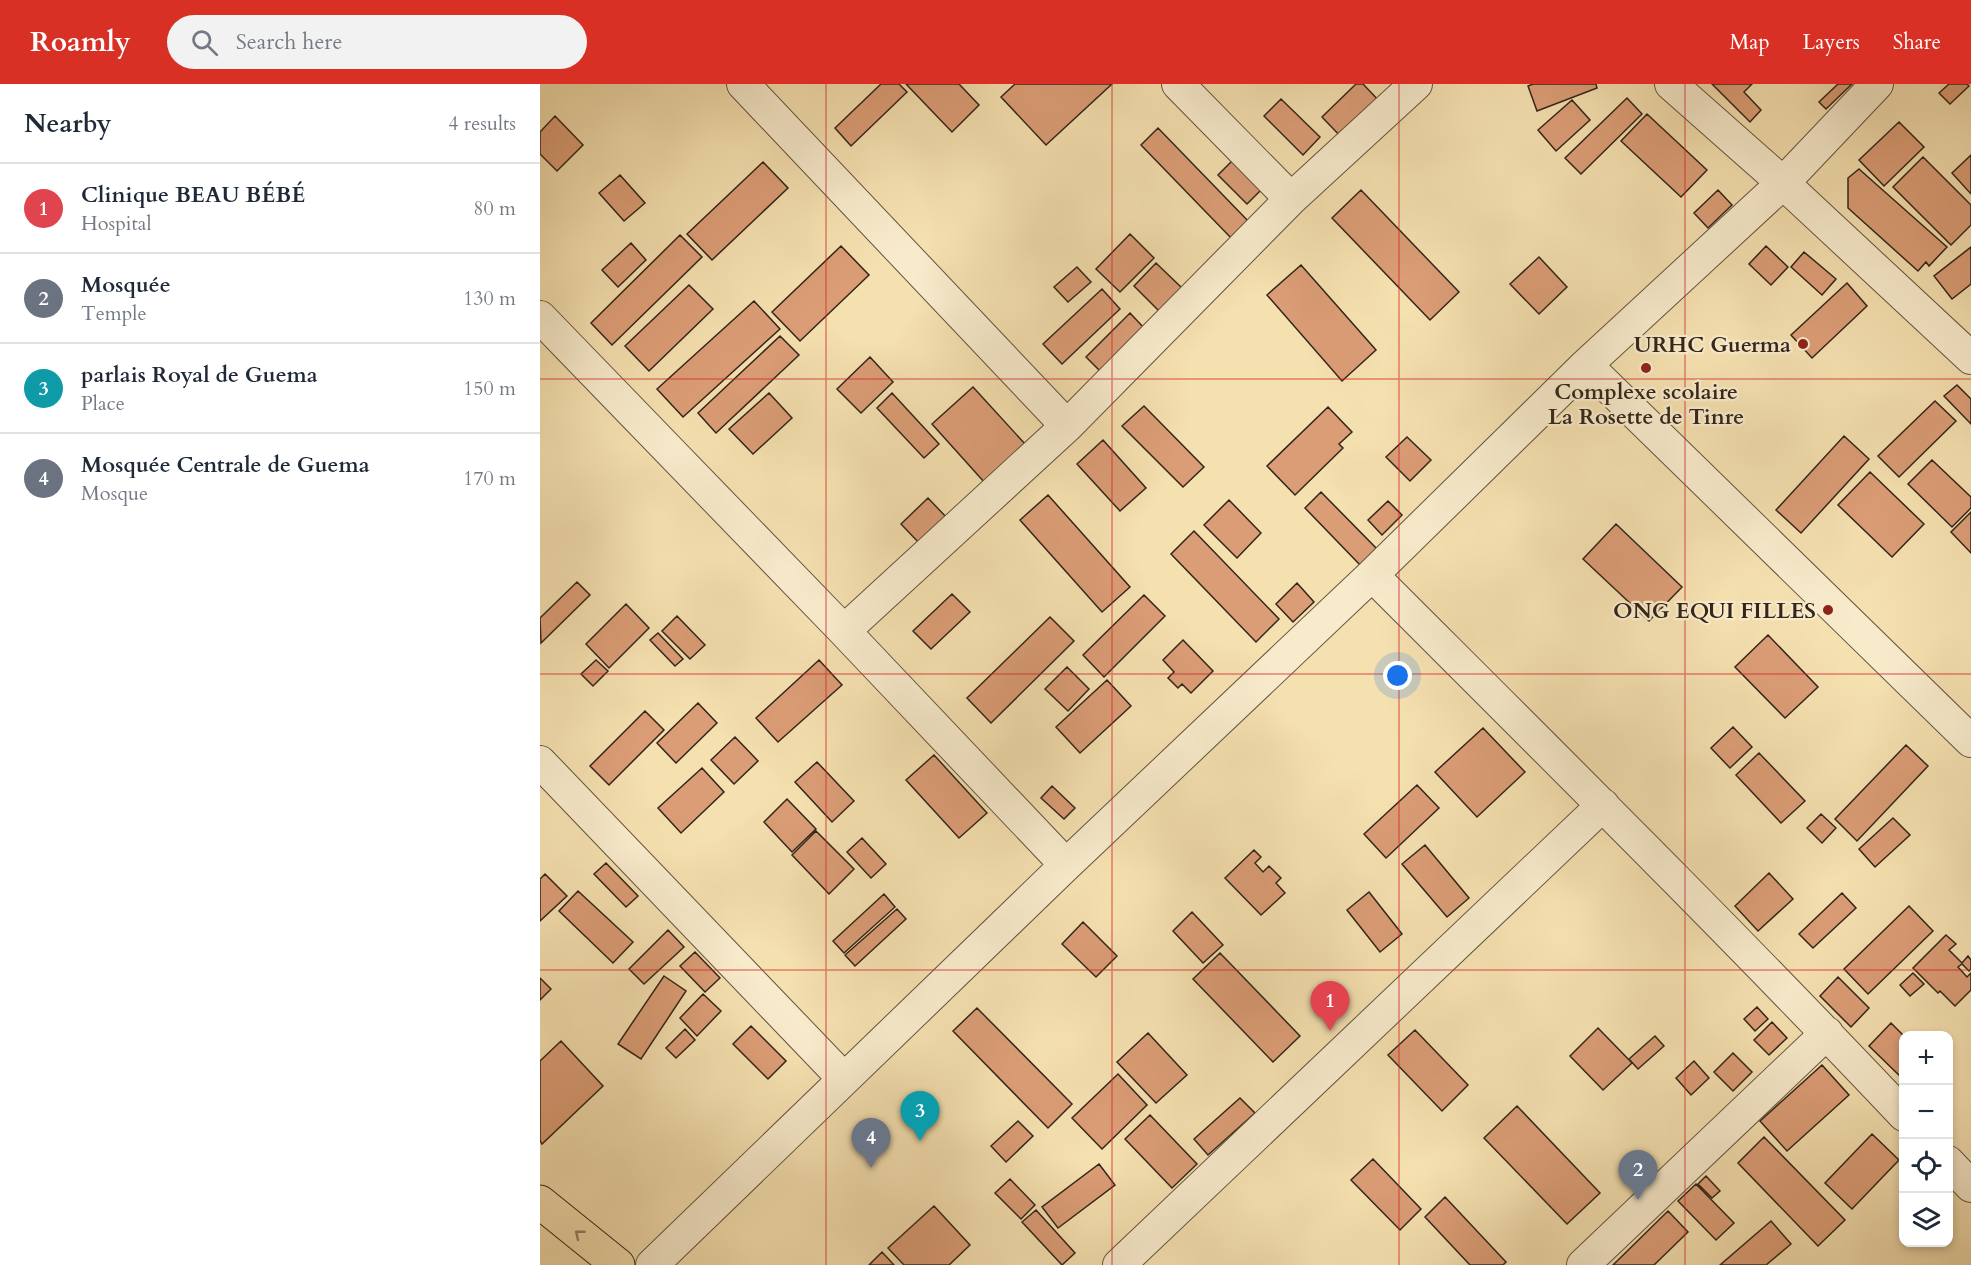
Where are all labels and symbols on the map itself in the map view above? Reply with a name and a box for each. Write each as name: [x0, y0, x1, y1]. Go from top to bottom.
place label: URHC Guerma: [1634, 330, 1791, 360]
marker: URHC Guerma: [1796, 337, 1810, 351]
marker: Complexe scolaire La Rosette de Tinre: [1639, 361, 1653, 375]
place label: Complexe scolaire La Rosette de Tinre: [1548, 377, 1744, 432]
place label: ONG EQUI FILLES: [1613, 596, 1816, 626]
marker: ONG EQUI FILLES: [1821, 603, 1835, 617]
your location: [1383, 661, 1412, 690]
pin: 1: [1310, 982, 1350, 1031]
pin: 3: [900, 1092, 940, 1141]
pin: 4: [852, 1118, 890, 1168]
pin: 2: [1618, 1150, 1658, 1200]
one-way arrow: [575, 1230, 586, 1241]

